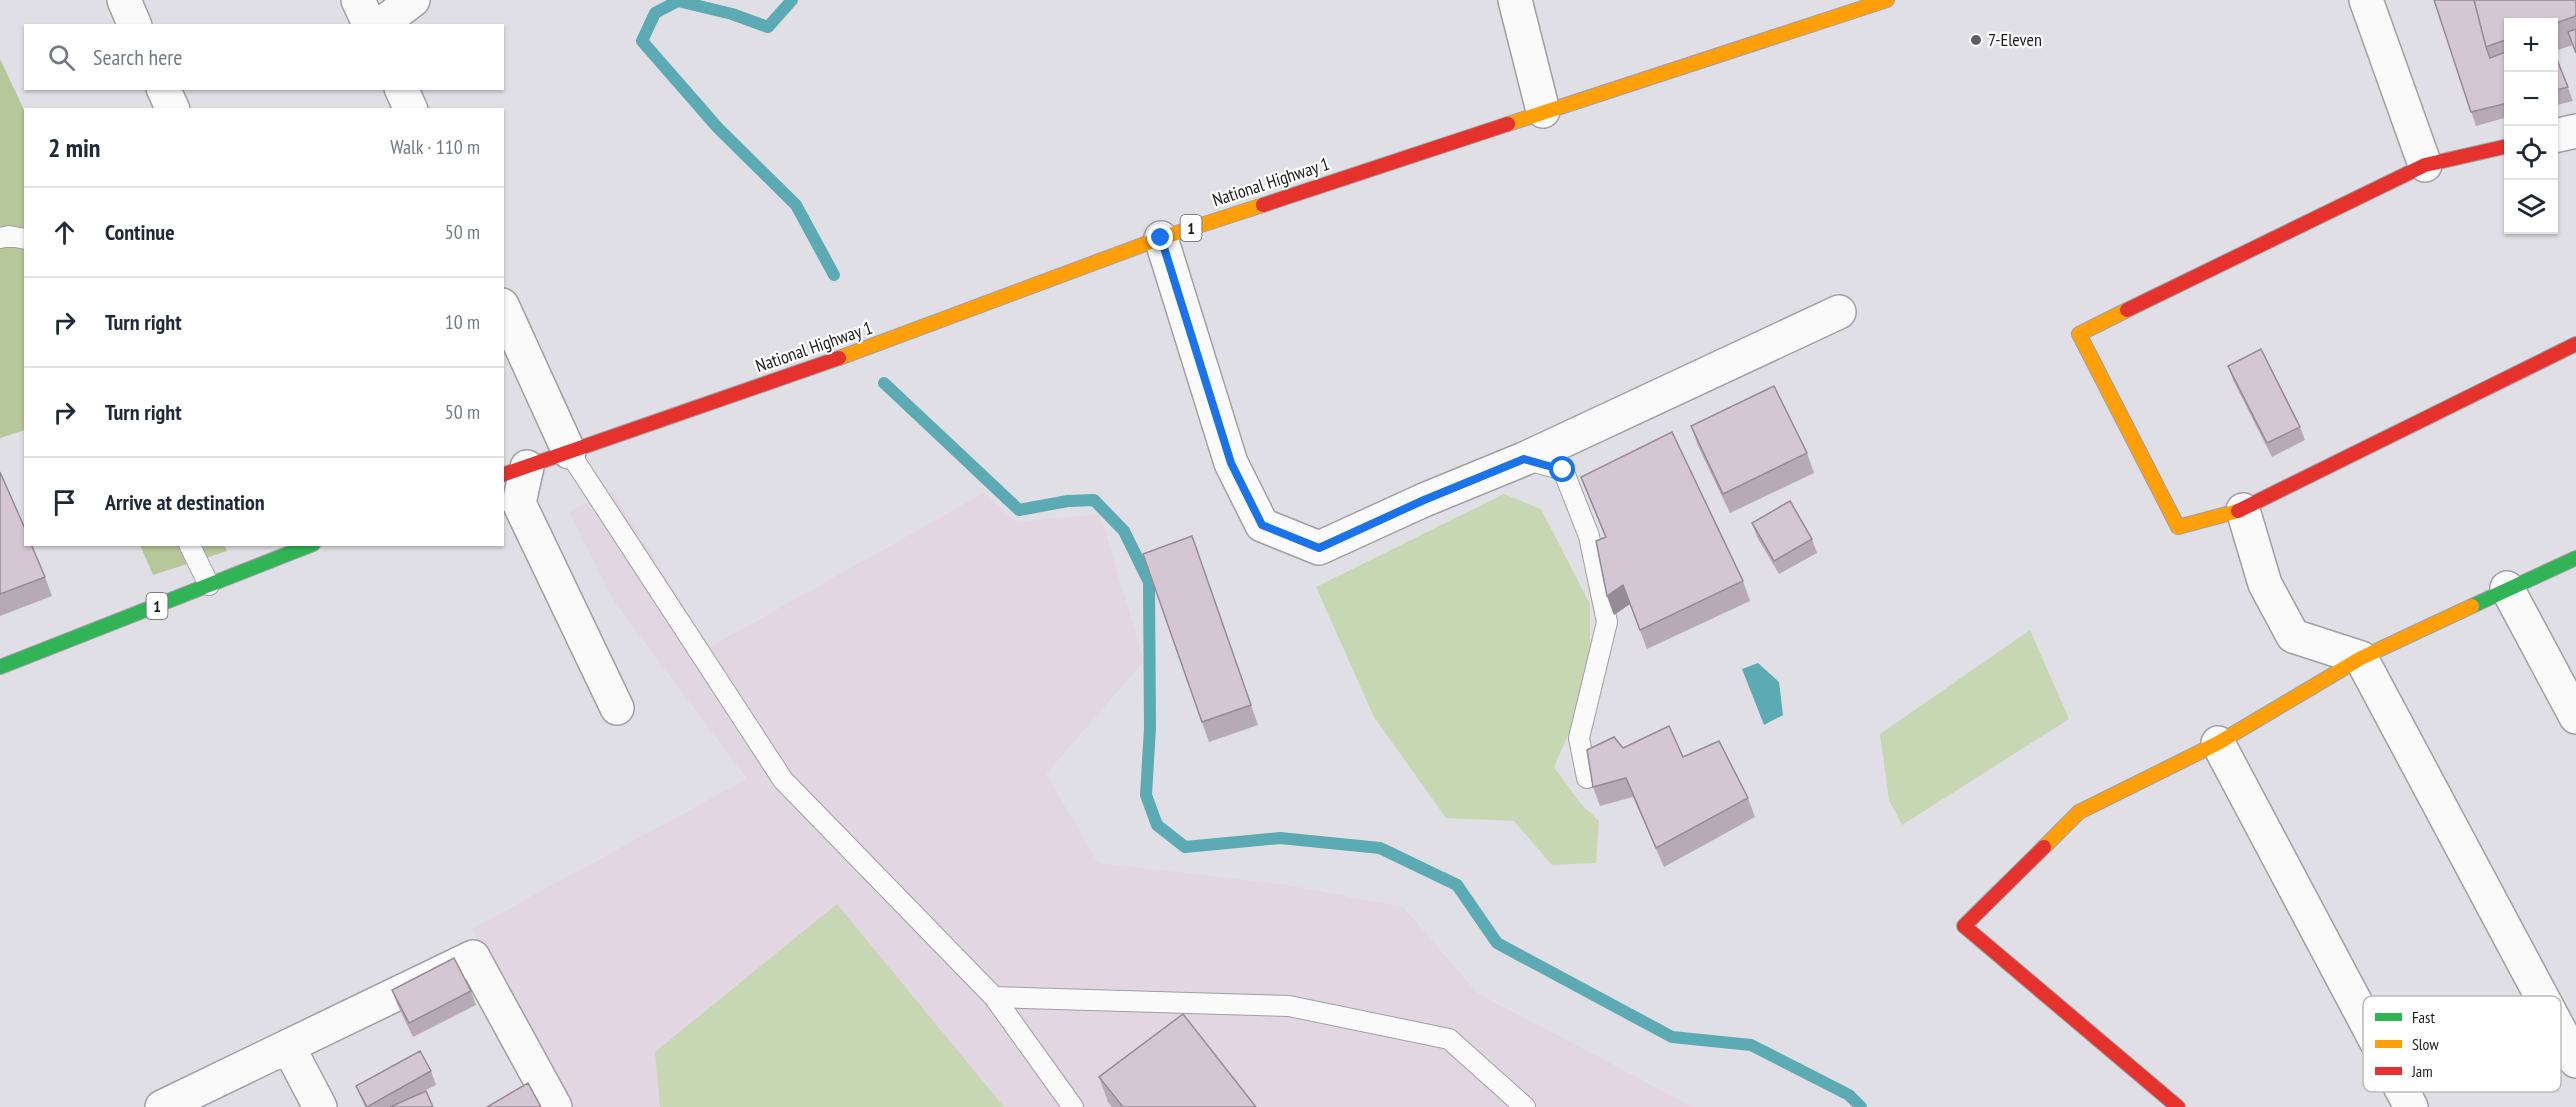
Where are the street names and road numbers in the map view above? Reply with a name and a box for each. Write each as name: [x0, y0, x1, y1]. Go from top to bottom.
street label: National Highway 1: [1209, 152, 1332, 211]
road number: 1: [1180, 215, 1202, 241]
street label: National Highway 1: [752, 316, 875, 377]
road number: 1: [146, 593, 168, 619]

